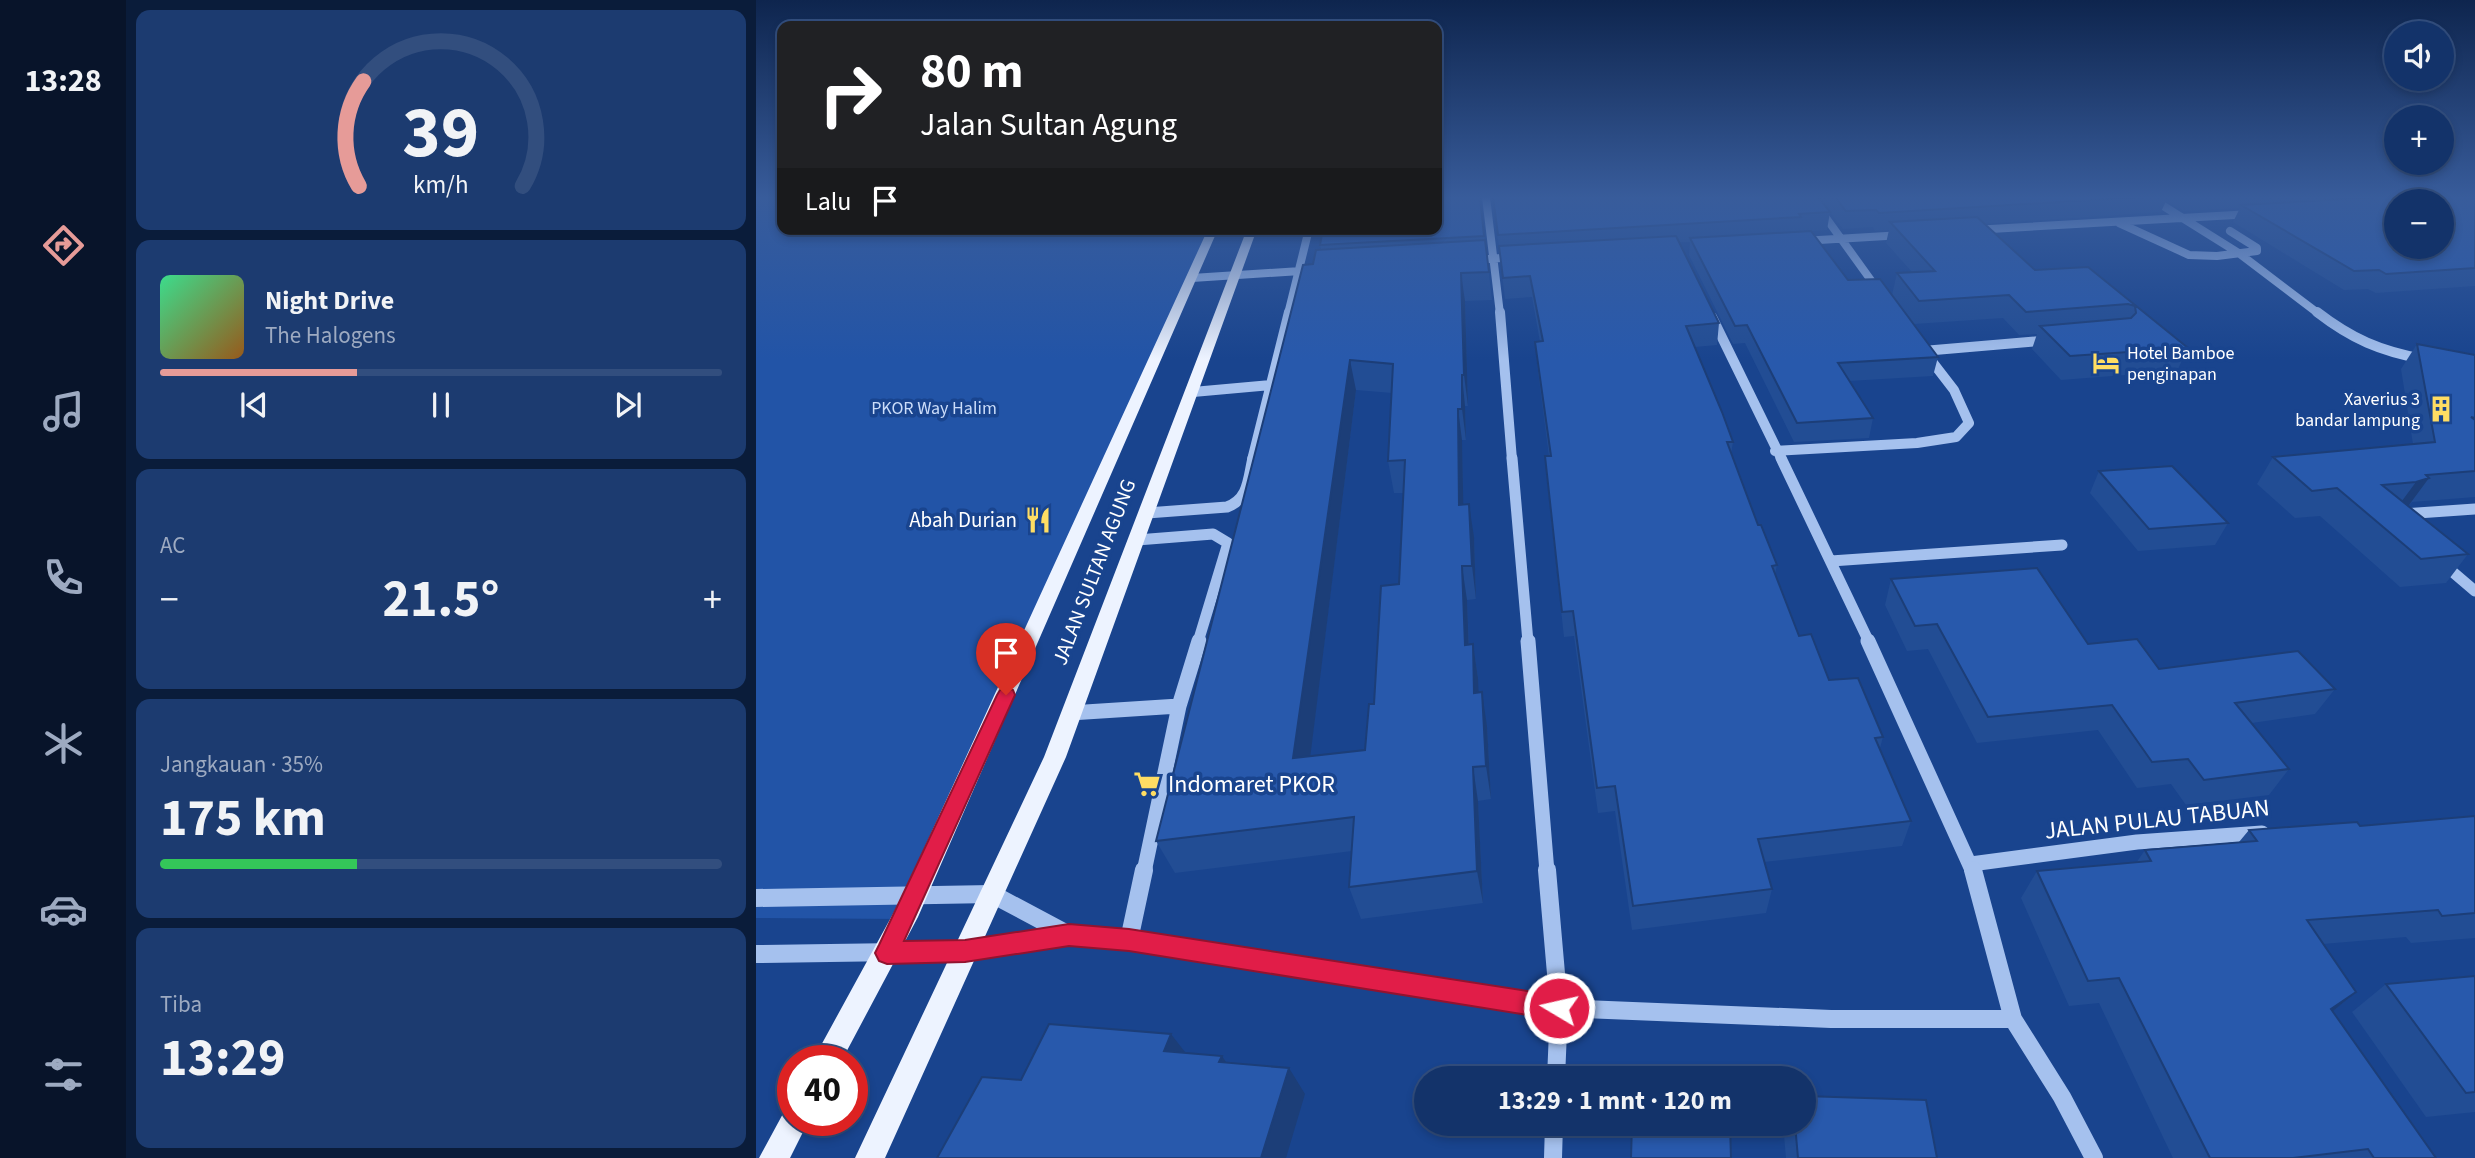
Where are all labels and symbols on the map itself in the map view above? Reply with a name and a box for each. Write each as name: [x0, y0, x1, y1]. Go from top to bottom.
place label: Hotel Bamboe penginapan: [2127, 341, 2234, 387]
hotel icon: Hotel Bamboe penginapan: [2091, 348, 2121, 378]
place label: Xaverius 3 bandar lampung: [2295, 387, 2420, 433]
building icon: Xaverius 3 bandar lampung: [2426, 394, 2456, 424]
park label: PKOR Way Halim: [871, 396, 997, 421]
street label: JALAN SULTAN AGUNG: [1045, 475, 1143, 669]
place label: Abah Durian: [909, 505, 1017, 535]
restaurant icon: Abah Durian: [1023, 505, 1053, 535]
pin: [976, 623, 1036, 695]
place label: Indomaret PKOR: [1168, 767, 1335, 802]
supermarket icon: Indomaret PKOR: [1132, 769, 1162, 799]
street label: JALAN PULAU TABUAN: [2043, 790, 2271, 849]
position arrow: [1522, 971, 1596, 1045]
speed limit sign: 40: [777, 1045, 868, 1136]

